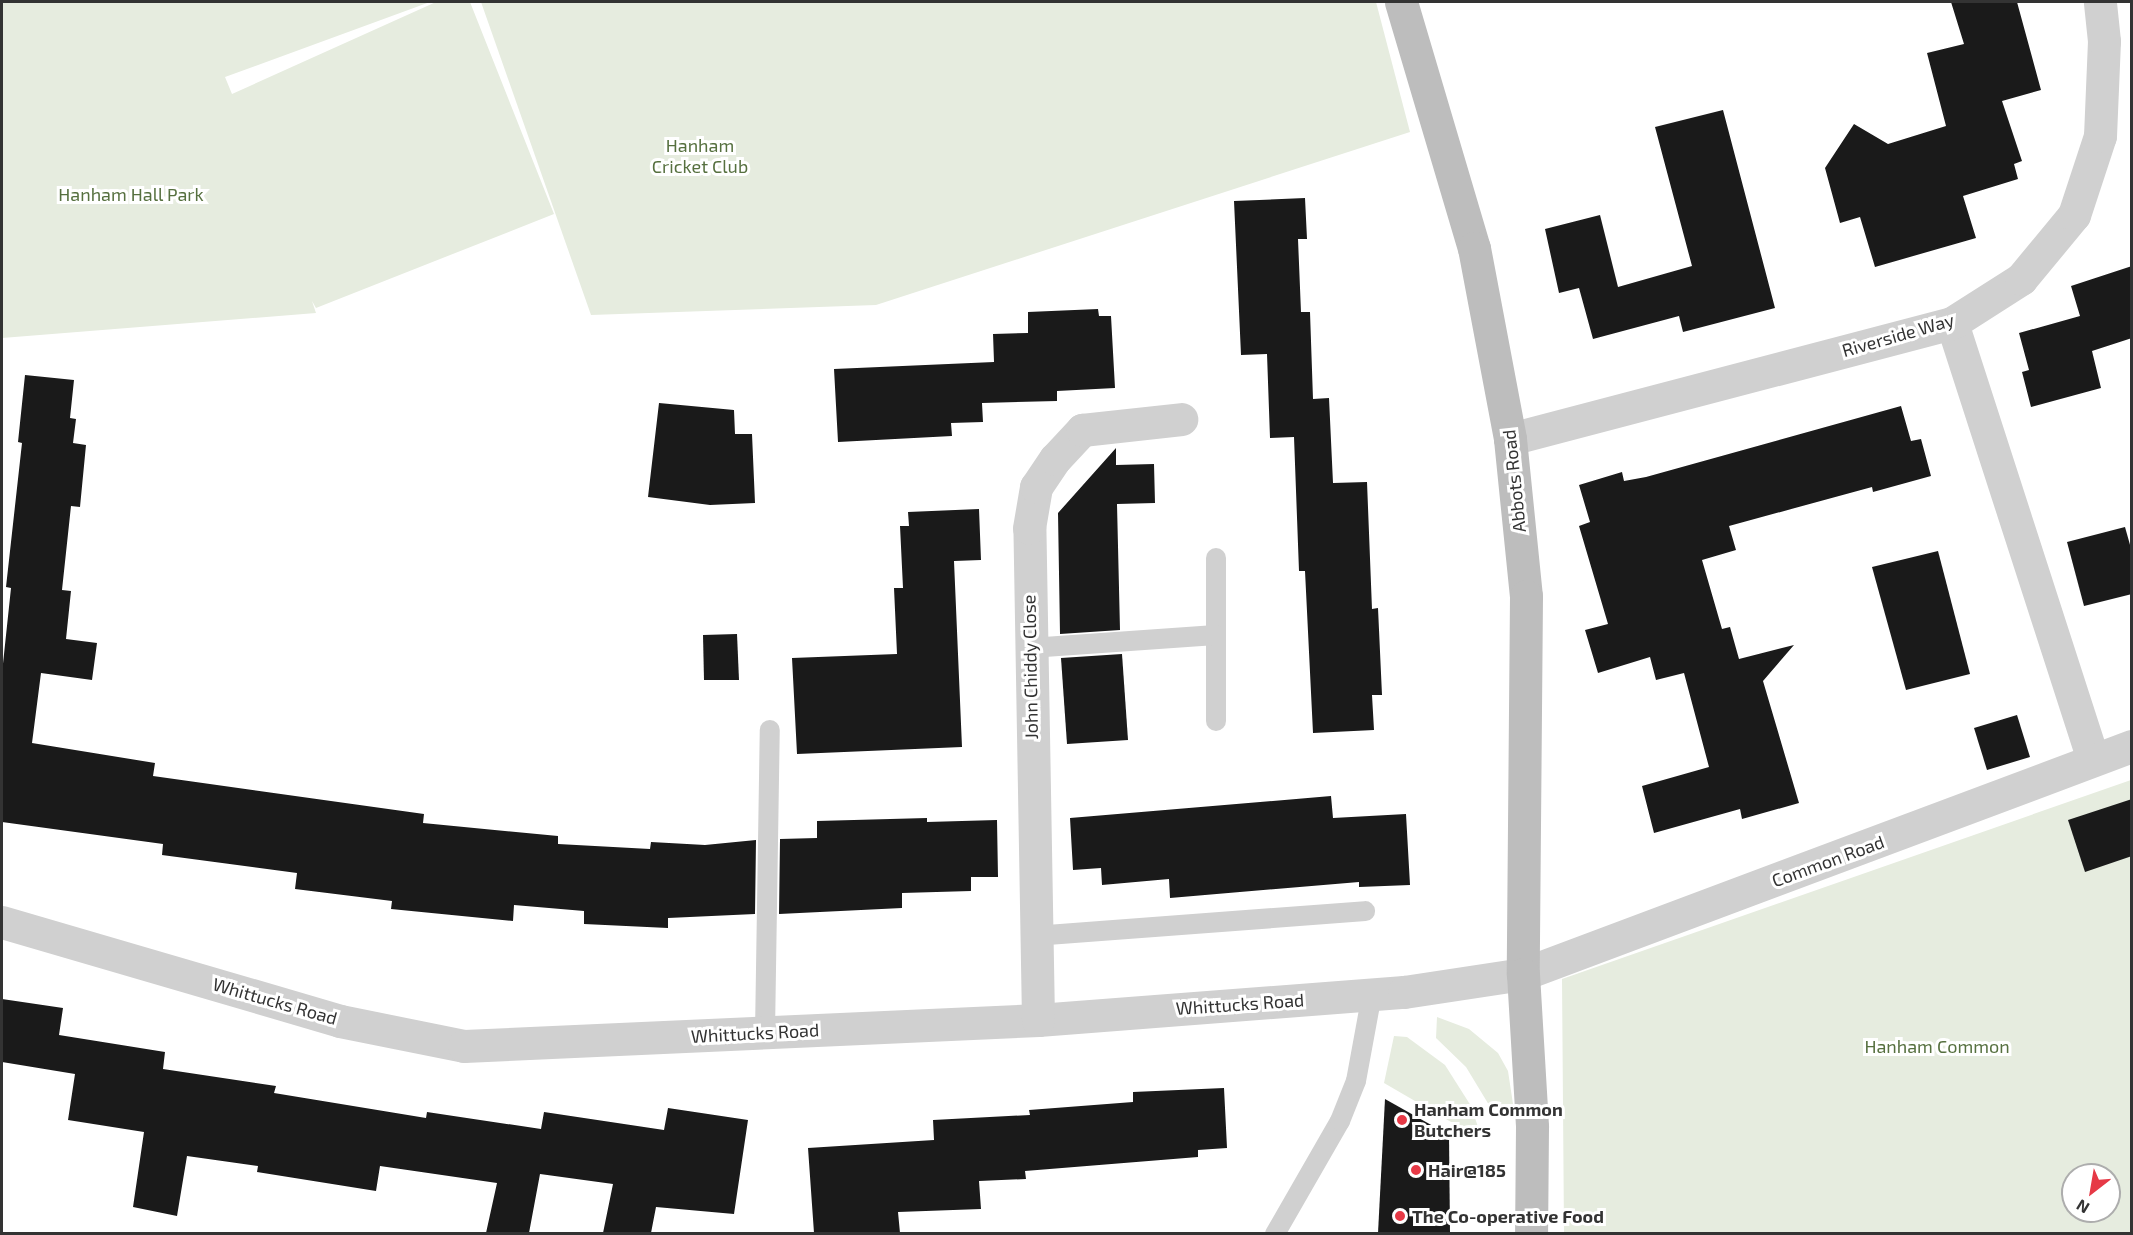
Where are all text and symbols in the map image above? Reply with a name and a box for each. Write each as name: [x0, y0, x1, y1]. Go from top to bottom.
park label: Hanham Cricket Club: [652, 135, 748, 178]
park label: Hanham Hall Park: [58, 183, 204, 205]
street label: Riverside Way: [1839, 309, 1957, 361]
street label: Abbots Road: [1498, 428, 1530, 534]
street label: John Chiddy Close: [1018, 594, 1042, 740]
street label: Common Road: [1769, 831, 1887, 891]
street label: Whittucks Road: [210, 973, 340, 1029]
street label: Whittucks Road: [1175, 989, 1305, 1019]
street label: Whittucks Road: [690, 1019, 820, 1047]
park label: Hanham Common: [1864, 1035, 2010, 1057]
place label: Hanham Common Butchers: [1414, 1099, 1563, 1142]
marker: Hanham Common Butchers: [1395, 1113, 1409, 1127]
place label: Hair@185: [1428, 1159, 1506, 1181]
marker: Hair@185: [1409, 1163, 1423, 1177]
north arrow: [2061, 1163, 2121, 1223]
text: N: [2073, 1196, 2092, 1218]
place label: The Co-operative Food: [1412, 1205, 1604, 1227]
marker: The Co-operative Food: [1393, 1209, 1407, 1223]

